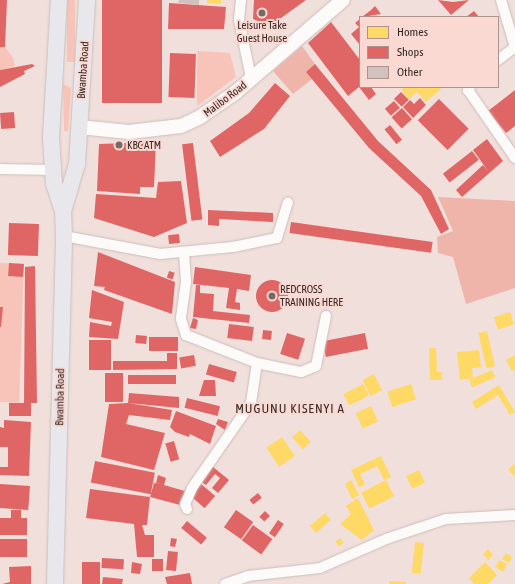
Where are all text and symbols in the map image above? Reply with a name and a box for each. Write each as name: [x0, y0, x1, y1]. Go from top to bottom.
marker: Leisure Take Guest House: [257, 8, 267, 18]
legend: [359, 16, 499, 88]
place label: Leisure Take Guest House: [237, 19, 287, 45]
text: Homes: [397, 25, 428, 39]
street label: Bwamba Road: [74, 41, 92, 99]
text: Shops: [397, 45, 423, 59]
text: Other: [397, 65, 422, 79]
street label: Malibo Road: [201, 78, 249, 120]
place label: KBC ATM: [127, 138, 161, 152]
marker: KBC ATM: [114, 140, 124, 150]
place label: REDCROSS TRAINING HERE: [280, 283, 343, 309]
marker: REDCROSS TRAINING HERE: [267, 291, 277, 301]
street label: Bwamba Road: [53, 368, 67, 426]
district label: MUGUNU KISENYI A: [235, 401, 345, 417]

